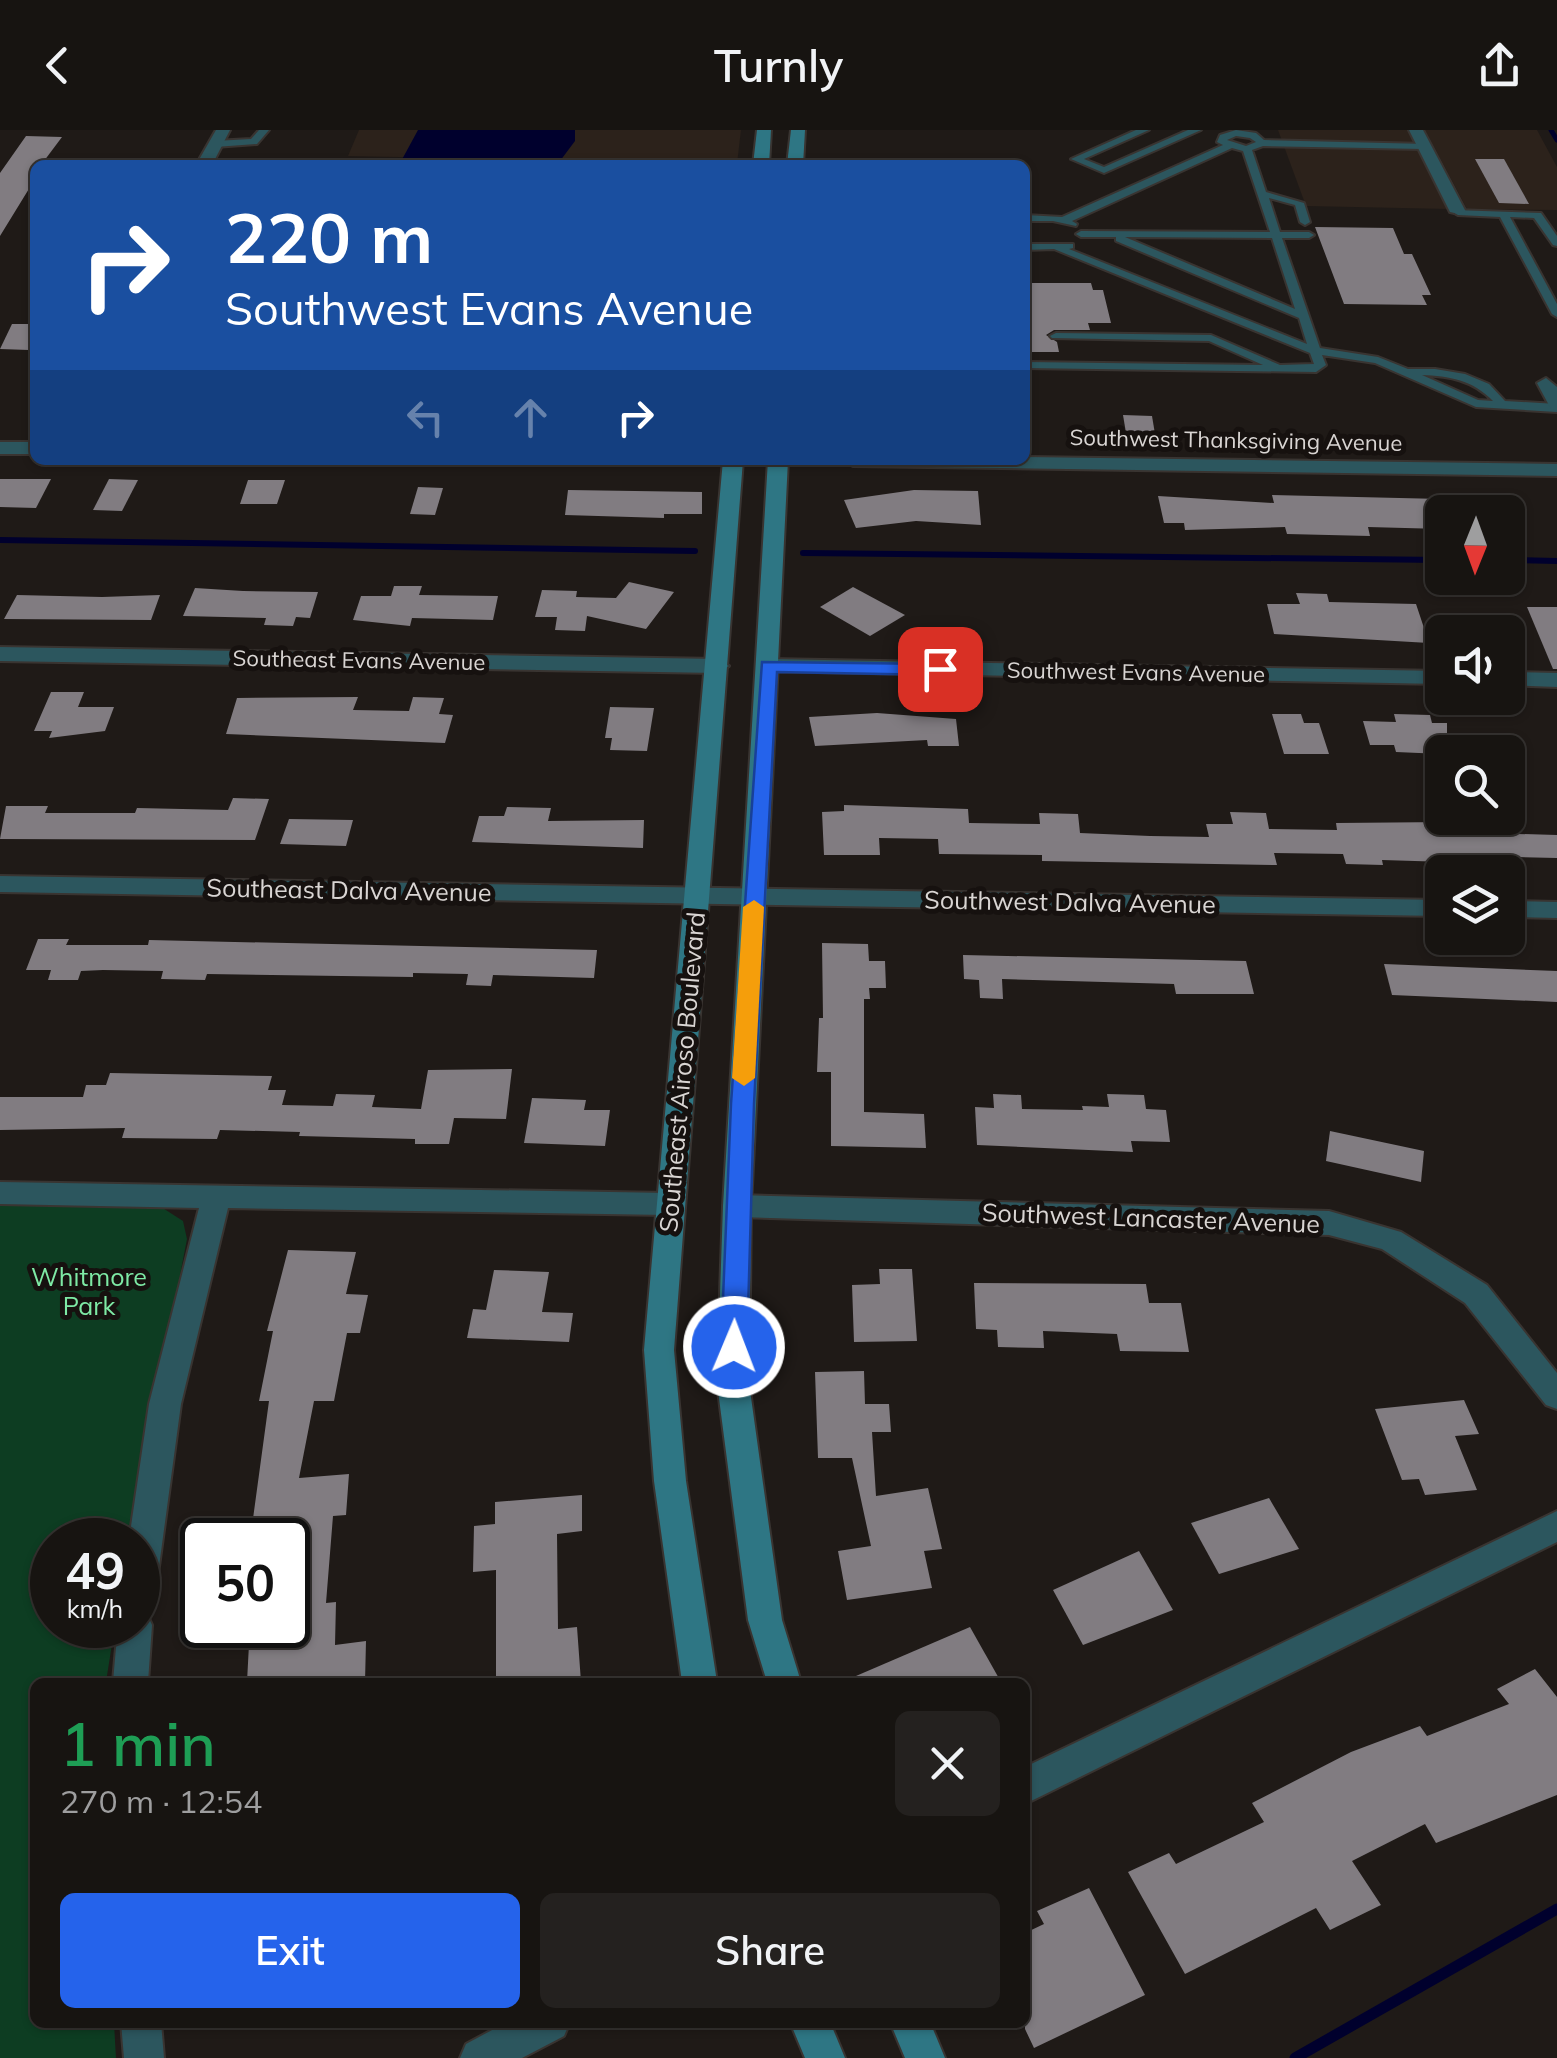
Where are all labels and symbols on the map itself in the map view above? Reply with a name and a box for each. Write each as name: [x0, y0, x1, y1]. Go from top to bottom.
street label: Southwest Thanksgiving Avenue: [1069, 423, 1403, 457]
north arrow: [1425, 495, 1525, 595]
pin: [898, 627, 983, 712]
street label: Southeast Evans Avenue: [233, 644, 485, 676]
street label: Southwest Evans Avenue: [1007, 656, 1265, 688]
street label: Southeast Dalva Avenue: [206, 872, 492, 907]
street label: Southwest Dalva Avenue: [924, 883, 1216, 920]
street label: Southeast Airoso Boulevard: [652, 910, 711, 1233]
street label: Southwest Lancaster Avenue: [982, 1196, 1320, 1239]
park label: Whitmore Park: [31, 1261, 147, 1321]
position arrow: [682, 1295, 786, 1399]
speed limit sign: 50: [180, 1518, 310, 1648]

